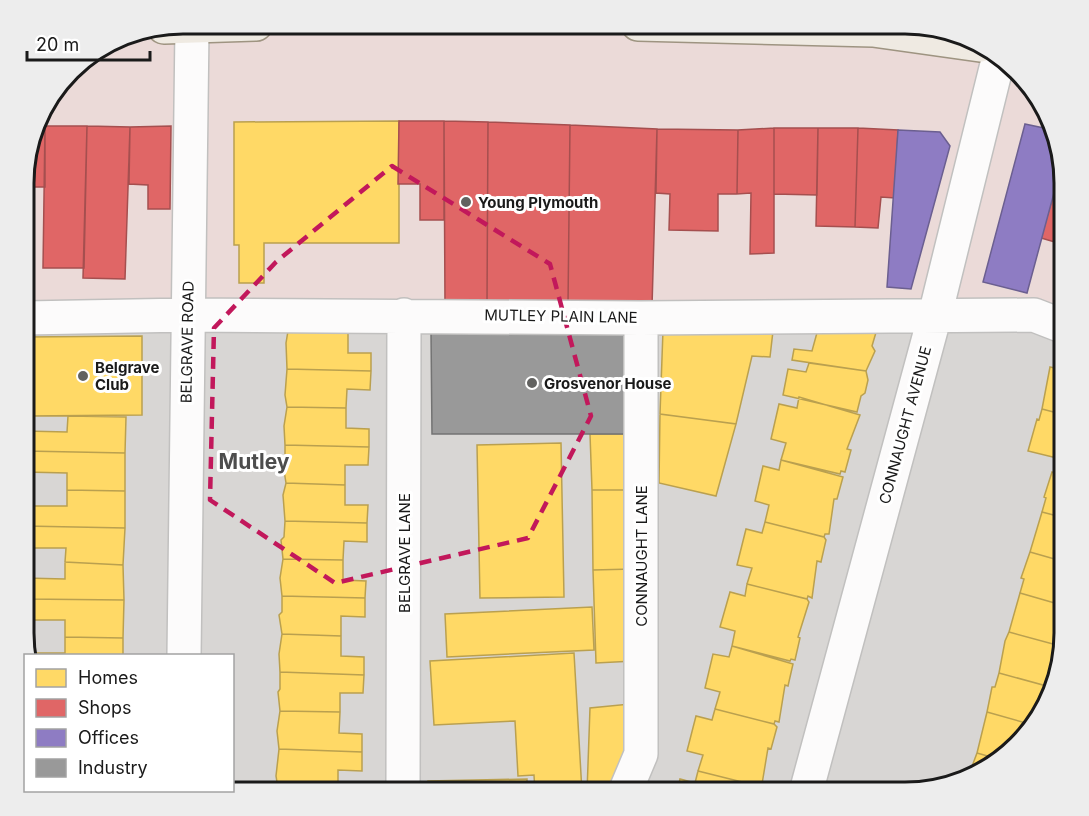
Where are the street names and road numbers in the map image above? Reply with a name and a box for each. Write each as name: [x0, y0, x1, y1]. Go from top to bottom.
street label: BELGRAVE ROAD: [176, 281, 198, 403]
street label: MUTLEY PLAIN LANE: [484, 305, 638, 327]
street label: CONNAUGHT AVENUE: [875, 344, 935, 506]
street label: CONNAUGHT LANE: [632, 485, 651, 627]
street label: BELGRAVE LANE: [395, 493, 414, 613]

